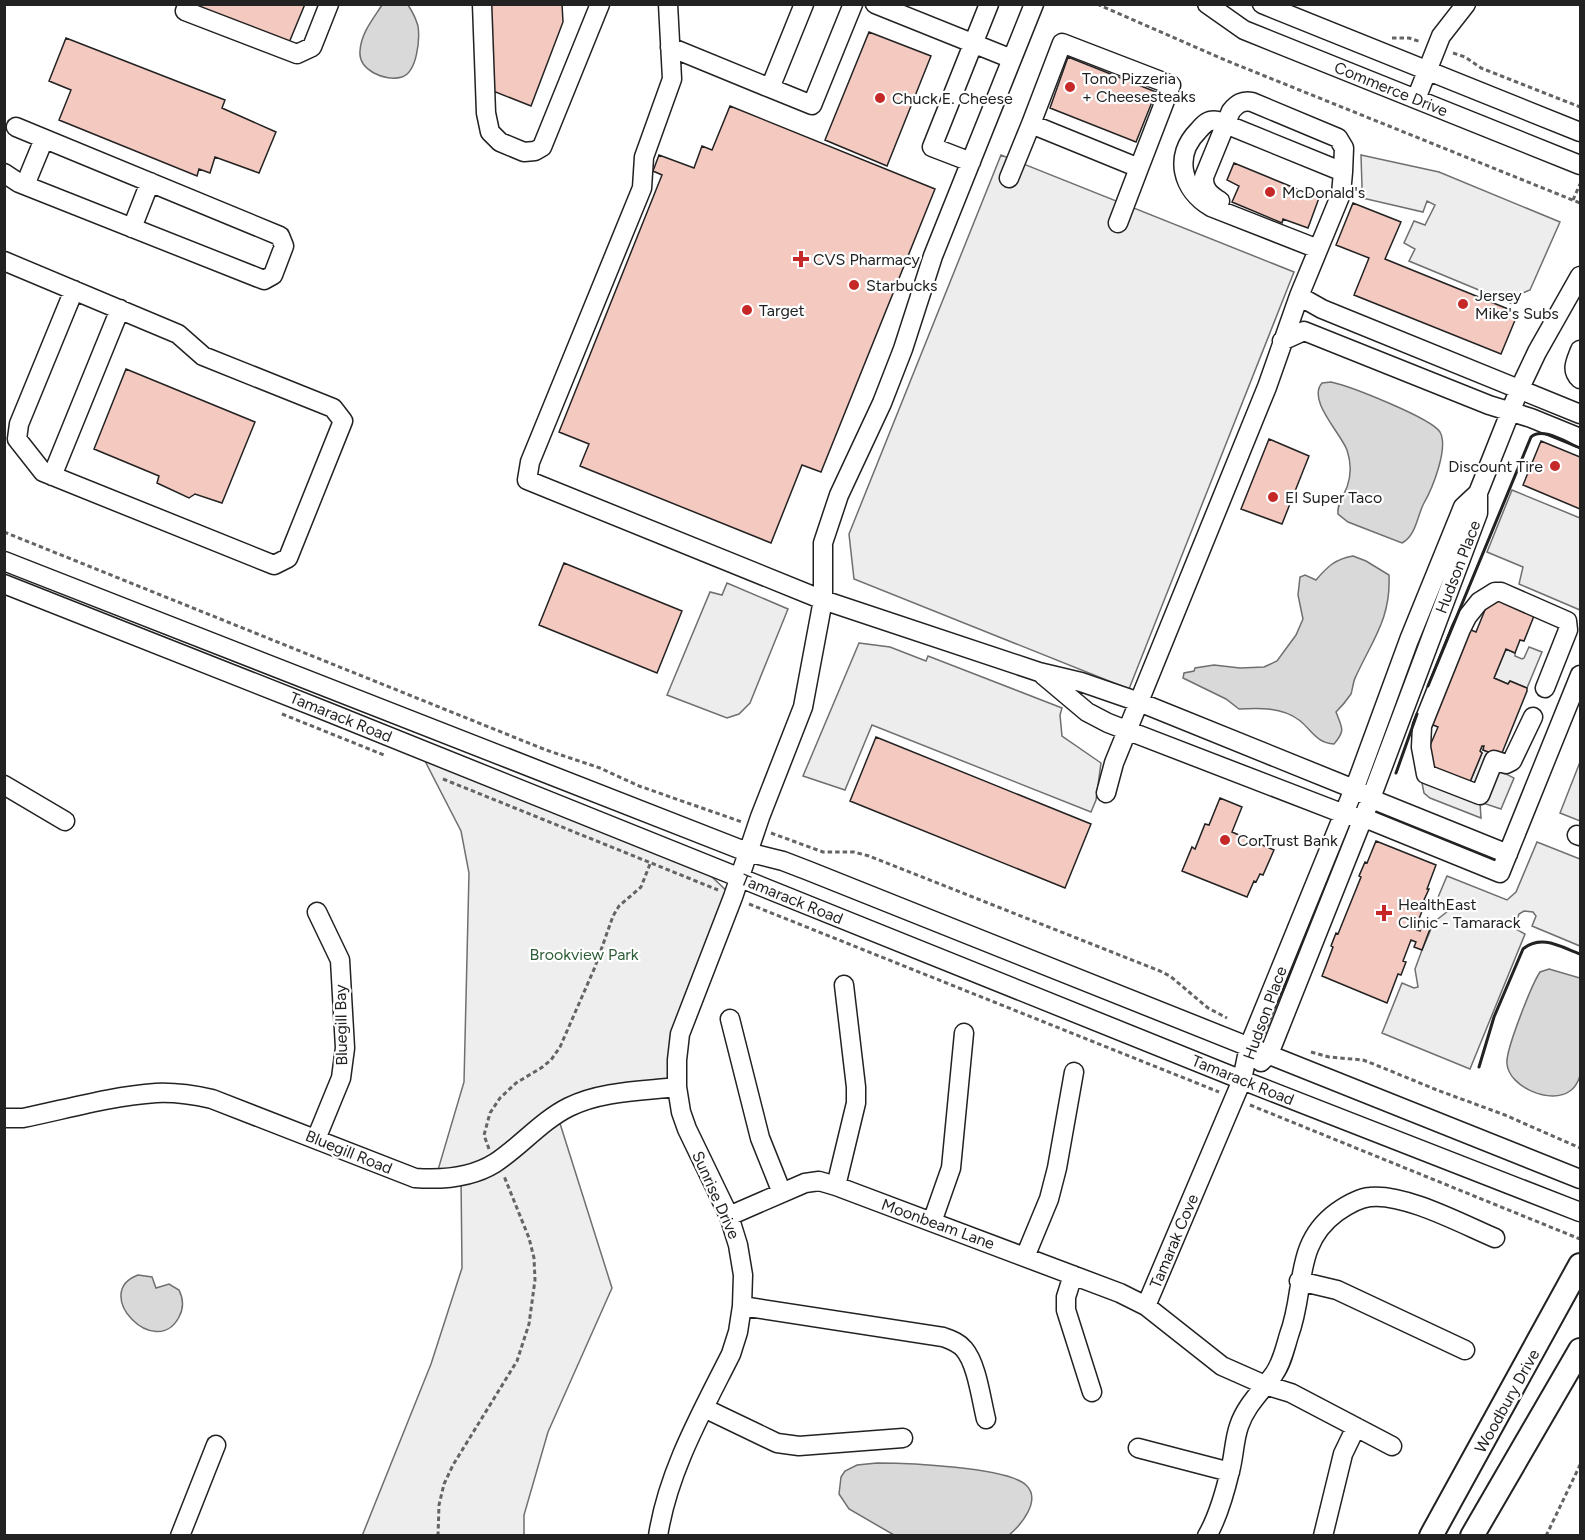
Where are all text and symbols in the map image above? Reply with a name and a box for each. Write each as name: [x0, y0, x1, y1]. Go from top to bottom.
street label: Commerce Drive: [1332, 58, 1451, 120]
place label: Tono Pizzeria + Cheesesteaks: [1082, 69, 1196, 106]
marker: Tono Pizzeria + Cheesesteaks: [1063, 80, 1077, 94]
place label: Chuck E. Cheese: [892, 89, 1013, 108]
marker: Chuck E. Cheese: [873, 91, 887, 105]
place label: McDonald's: [1282, 183, 1365, 202]
marker: McDonald's: [1263, 185, 1277, 199]
place label: CVS Pharmacy: [813, 250, 920, 269]
marker: CVS Pharmacy: [794, 252, 808, 266]
place label: Starbucks: [866, 276, 938, 295]
marker: Starbucks: [847, 278, 861, 292]
place label: Jersey Mike's Subs: [1475, 286, 1559, 323]
marker: Jersey Mike's Subs: [1456, 297, 1470, 311]
place label: Target: [759, 301, 805, 320]
marker: Target: [740, 303, 754, 317]
place label: Discount Tire: [1448, 457, 1543, 476]
marker: Discount Tire: [1548, 459, 1562, 473]
place label: El Super Taco: [1285, 488, 1382, 507]
marker: El Super Taco: [1266, 490, 1280, 504]
street label: Hudson Place: [1432, 517, 1485, 616]
street label: Tamarack Road: [287, 688, 395, 746]
place label: CorTrust Bank: [1237, 831, 1338, 850]
marker: CorTrust Bank: [1218, 833, 1232, 847]
street label: Tamarack Road: [738, 870, 846, 928]
place label: HealthEast Clinic - Tamarack: [1398, 895, 1521, 932]
marker: HealthEast Clinic - Tamarack: [1375, 904, 1393, 922]
park label: Brookview Park: [530, 945, 639, 964]
street label: Hudson Place: [1239, 963, 1291, 1062]
street label: Bluegill Bay: [331, 984, 351, 1066]
street label: Tamarack Road: [1189, 1051, 1297, 1109]
street label: Bluegill Road: [303, 1126, 395, 1178]
street label: Sunrise Drive: [688, 1148, 744, 1242]
street label: Tamarak Cove: [1146, 1191, 1202, 1291]
street label: Moonbeam Lane: [879, 1195, 997, 1253]
street label: Woodbury Drive: [1471, 1346, 1543, 1456]

